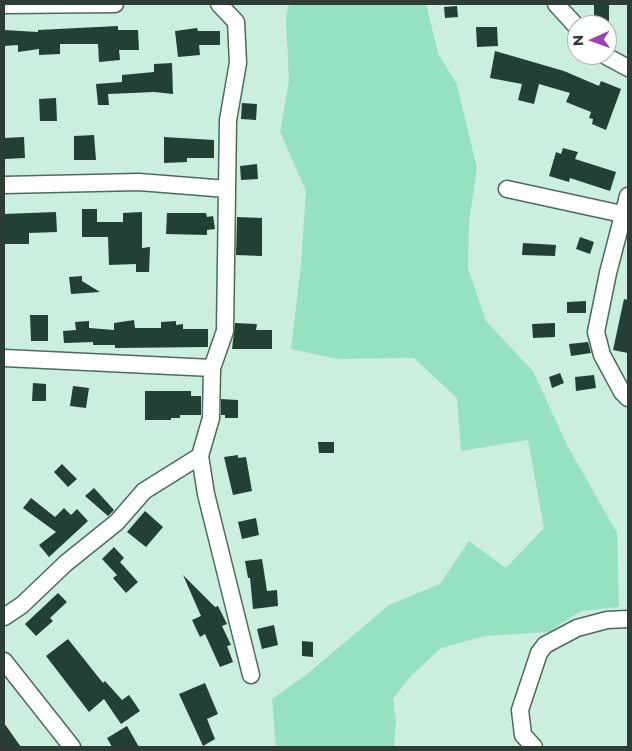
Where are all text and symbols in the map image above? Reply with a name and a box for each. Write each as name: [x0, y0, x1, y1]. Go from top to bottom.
north arrow: [567, 15, 617, 65]
text: N: [569, 35, 587, 46]

